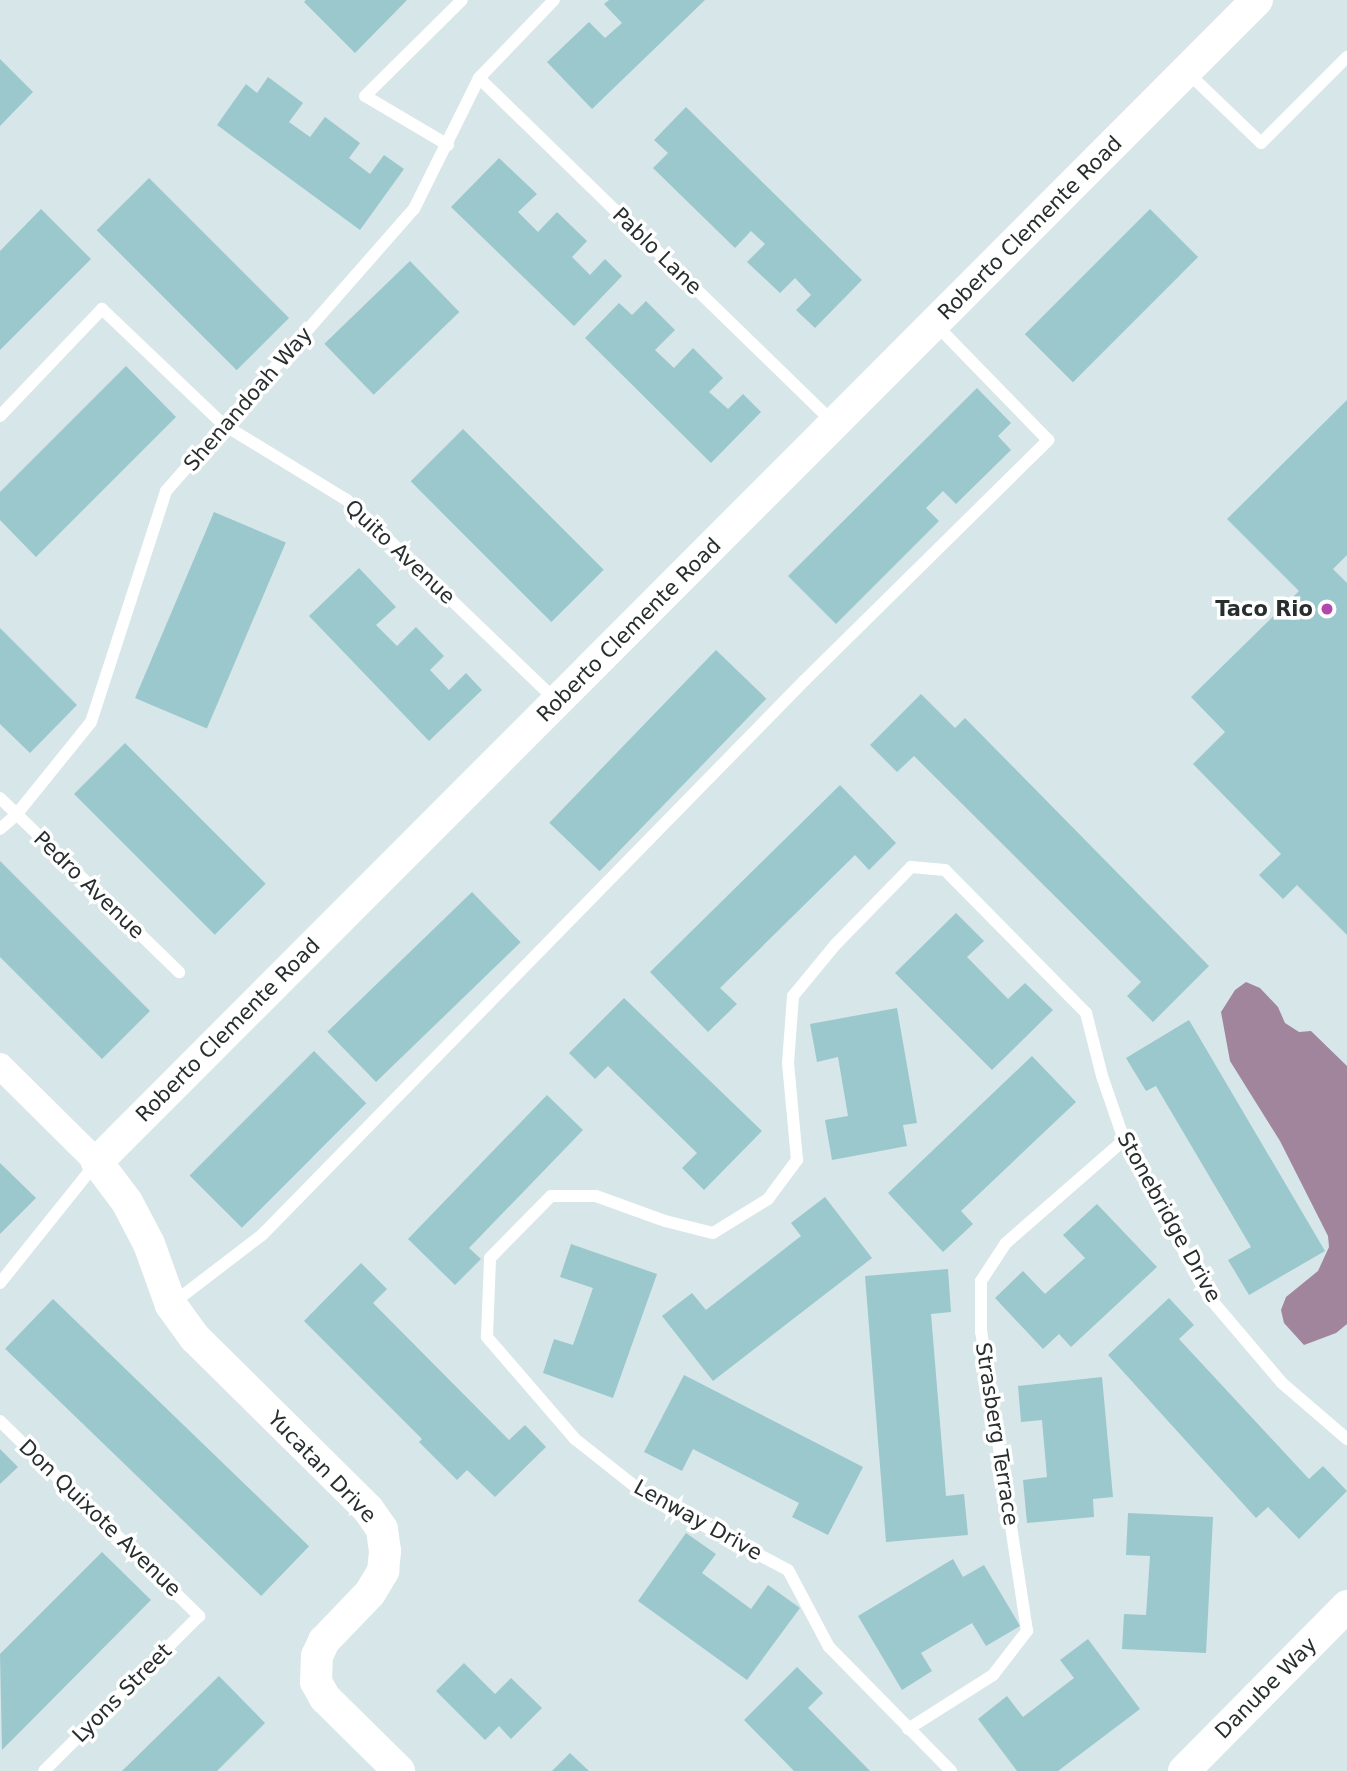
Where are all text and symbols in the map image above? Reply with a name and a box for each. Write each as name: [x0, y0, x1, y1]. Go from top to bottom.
street label: Roberto Clemente Road: [933, 131, 1127, 325]
street label: Pablo Lane: [607, 202, 707, 300]
street label: Shenandoah Way: [179, 322, 317, 476]
street label: Quito Avenue: [340, 495, 460, 609]
street label: Roberto Clemente Road: [532, 533, 726, 727]
place label: Taco Rio: [1215, 596, 1313, 622]
marker: Taco Rio: [1319, 601, 1335, 617]
street label: Pedro Avenue: [28, 826, 150, 944]
street label: Roberto Clemente Road: [131, 933, 325, 1127]
street label: Stonebridge Drive: [1112, 1128, 1226, 1306]
street label: Strasberg Terrace: [970, 1341, 1024, 1527]
street label: Yucatan Drive: [262, 1406, 382, 1528]
street label: Don Quixote Avenue: [14, 1434, 186, 1602]
street label: Lenway Drive: [629, 1474, 767, 1566]
street label: Danube Way: [1210, 1632, 1322, 1744]
street label: Lyons Street: [67, 1638, 177, 1748]

